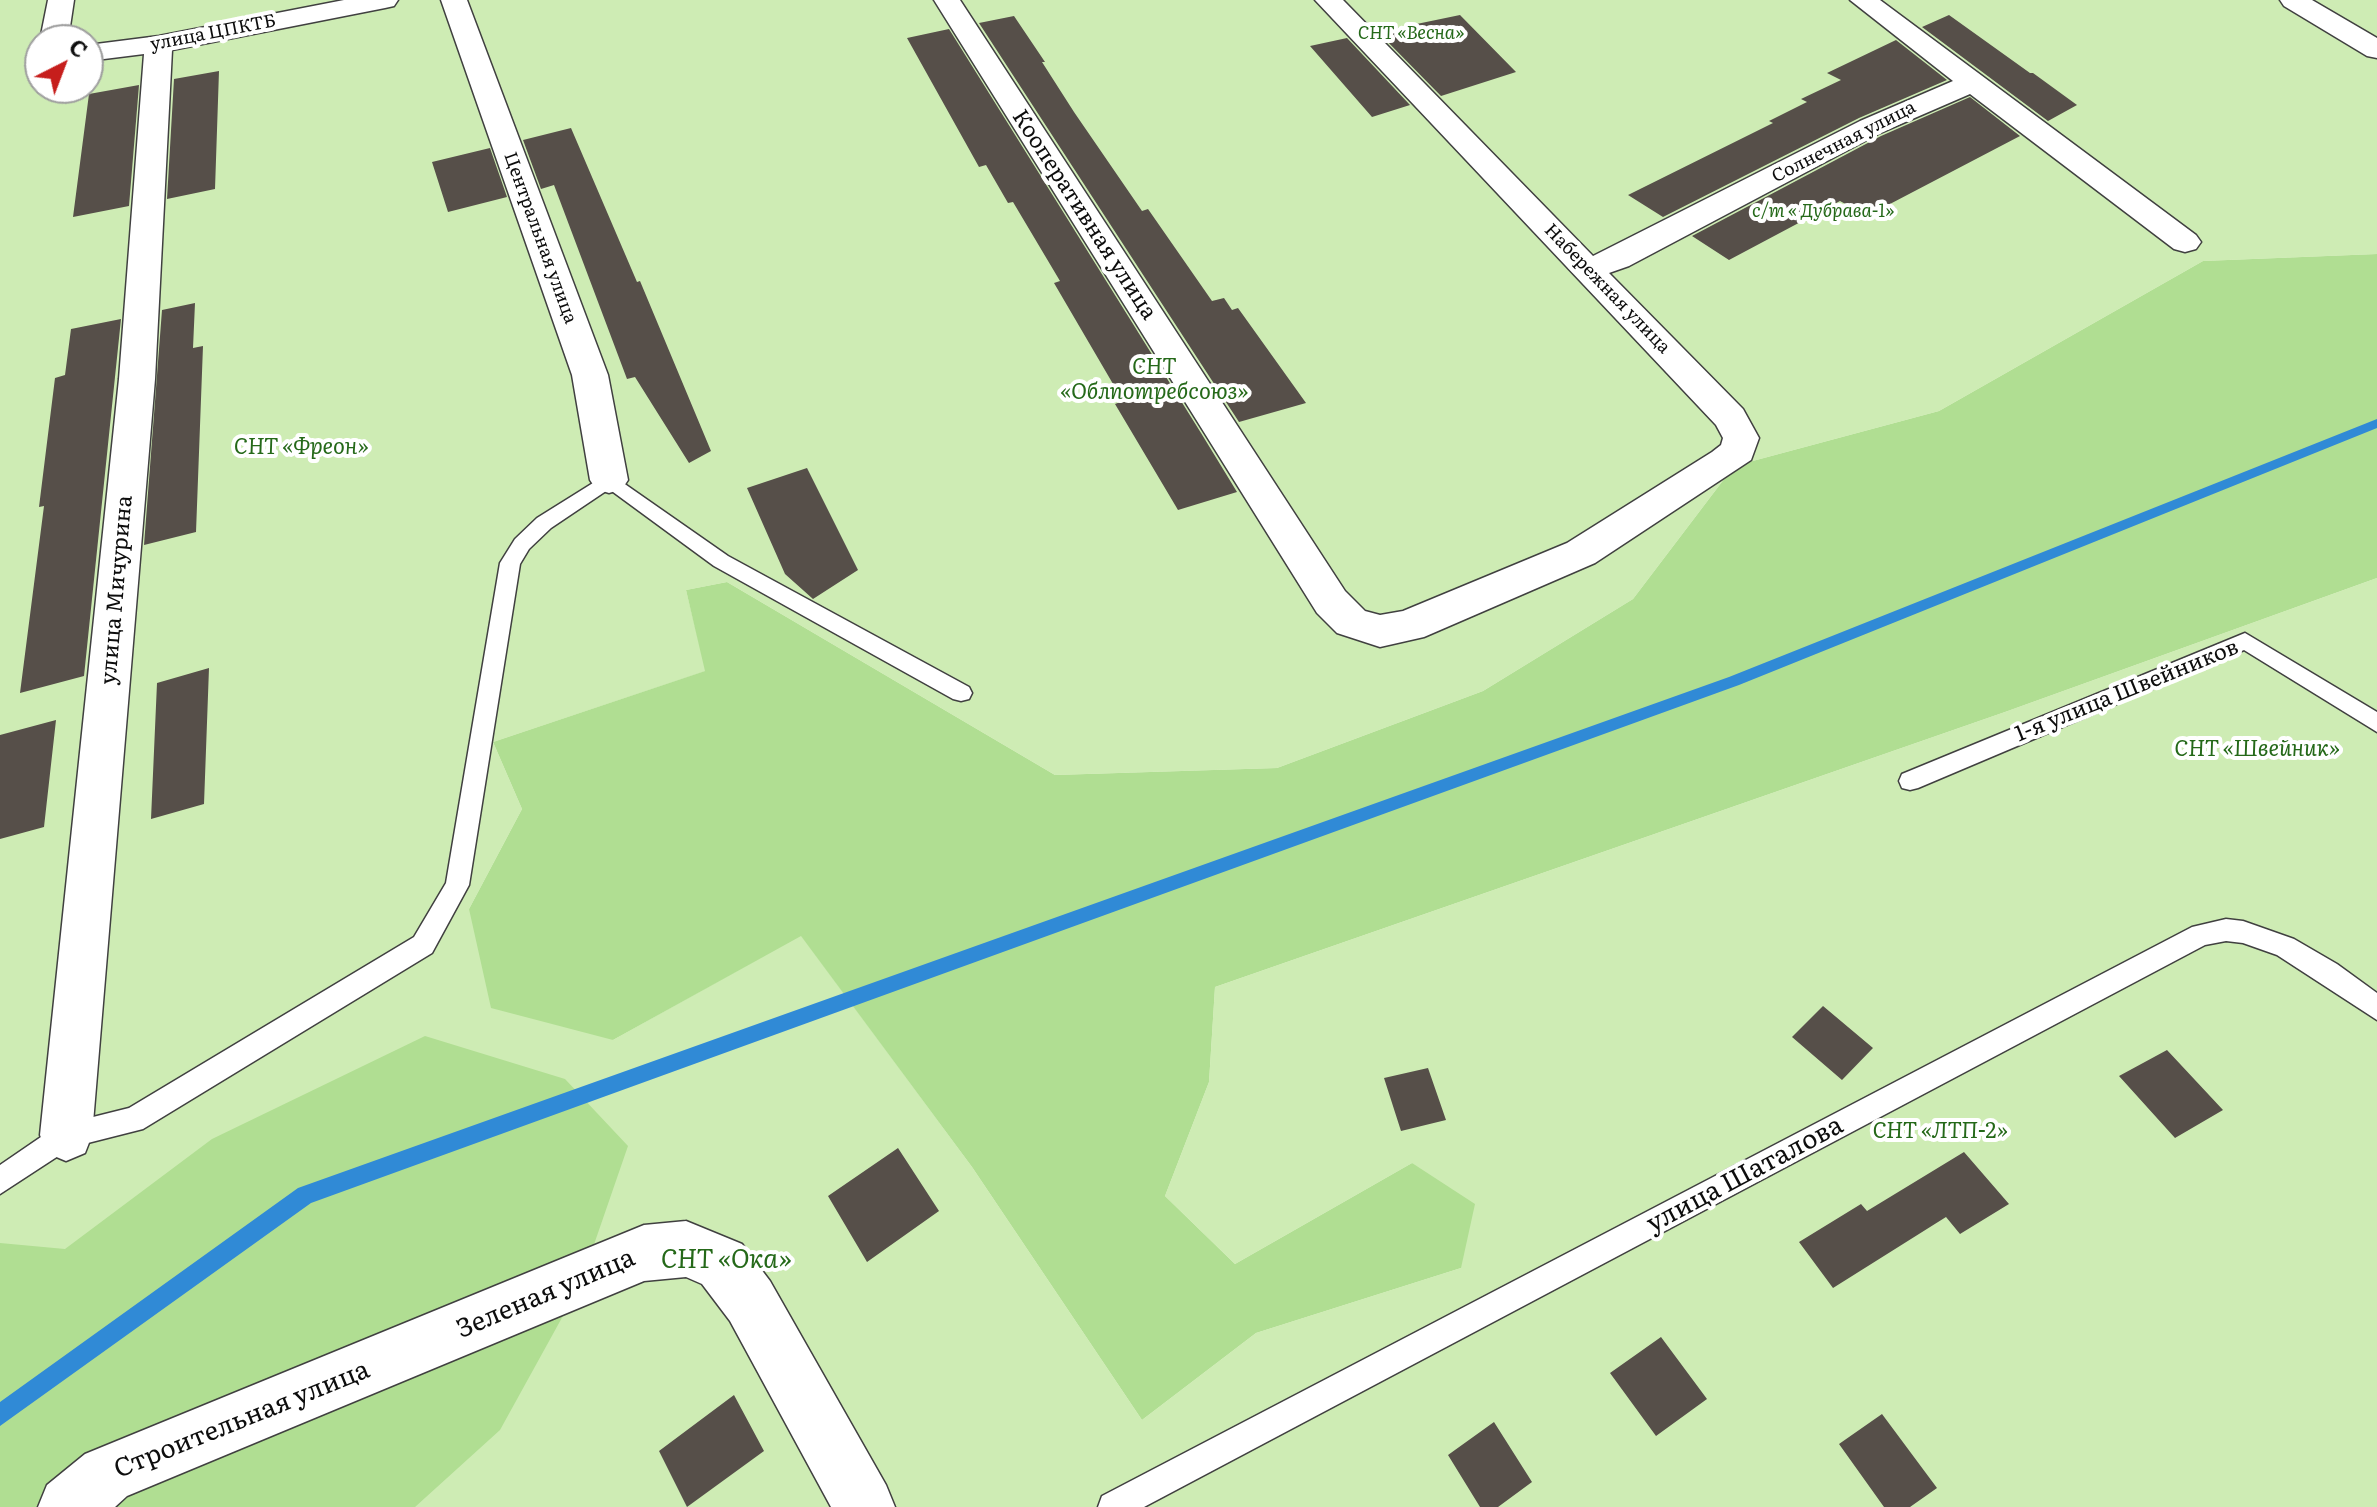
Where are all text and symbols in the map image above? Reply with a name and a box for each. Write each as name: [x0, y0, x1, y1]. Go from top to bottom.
street label: улица ЦПКТБ: [148, 10, 278, 56]
park label: СНТ «Весна»: [1358, 23, 1464, 45]
north arrow: [24, 24, 104, 104]
text: С: [62, 30, 96, 65]
street label: Солнечная улица: [1769, 96, 1919, 188]
street label: Кооперативная улица: [1006, 105, 1162, 325]
street label: Центральная улица: [499, 149, 581, 327]
park label: с/т « Дубрава-1»: [1752, 201, 1894, 223]
street label: Набережная улица: [1540, 220, 1674, 358]
park label: СНТ «Облпотребсоюз»: [1060, 355, 1248, 406]
park label: СНТ «Фреон»: [234, 435, 368, 461]
street label: улица Мичурина: [96, 494, 138, 686]
street label: 1-я улица Швейников: [2011, 634, 2243, 748]
park label: СНТ «Швейник»: [2174, 737, 2340, 763]
street label: улица Шаталова: [1641, 1110, 1849, 1240]
park label: СНТ «ЛТП-2»: [1872, 1119, 2008, 1145]
street label: Зеленая улица: [452, 1242, 640, 1346]
park label: СНТ «Ока»: [661, 1244, 791, 1276]
street label: Строительная улица: [110, 1354, 374, 1486]

